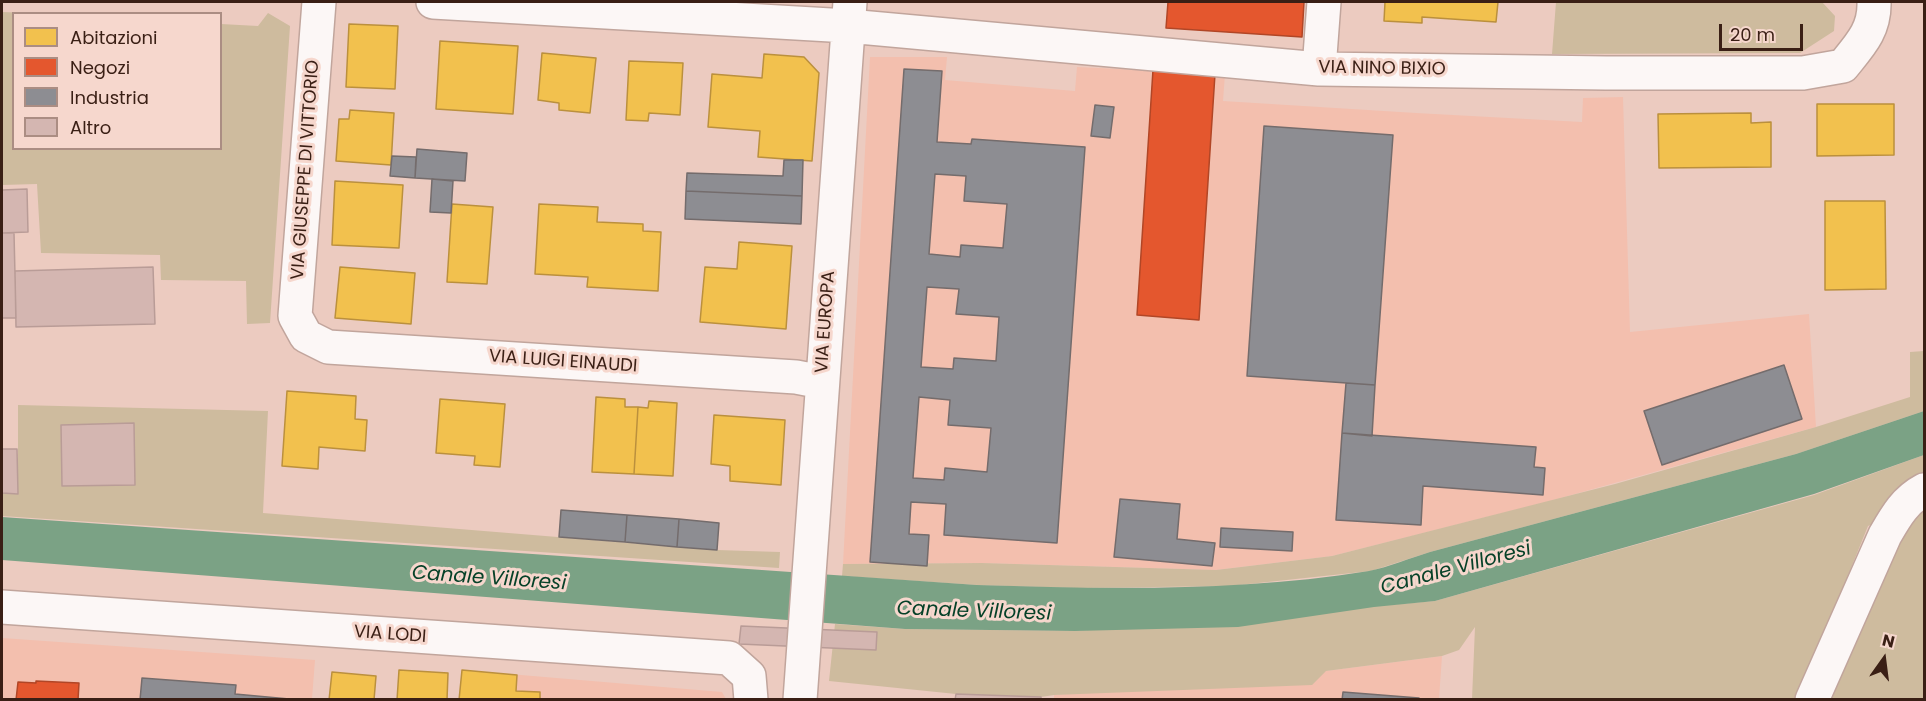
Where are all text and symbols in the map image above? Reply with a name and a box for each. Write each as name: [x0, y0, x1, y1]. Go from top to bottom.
legend: [12, 12, 222, 150]
scale bar: [1722, 12, 1806, 50]
text: 20 m: [1730, 22, 1775, 47]
text: Abitazioni: [70, 25, 158, 50]
text: Negozi: [70, 55, 130, 80]
street label: VIA NINO BIXIO: [1318, 57, 1446, 81]
street label: VIA GIUSEPPE DI VITTORIO: [288, 59, 324, 281]
text: Industria: [70, 85, 149, 110]
text: Altro: [70, 115, 111, 140]
street label: VIA EUROPA: [812, 270, 840, 374]
street label: VIA LUIGI EINAUDI: [488, 346, 638, 378]
water label: Canale Villoresi: [1378, 537, 1534, 601]
water label: Canale Villoresi: [411, 562, 567, 596]
water label: Canale Villoresi: [896, 597, 1052, 627]
street label: VIA LODI: [353, 622, 427, 648]
text: N: [1880, 628, 1897, 654]
north arrow: [1854, 629, 1914, 689]

